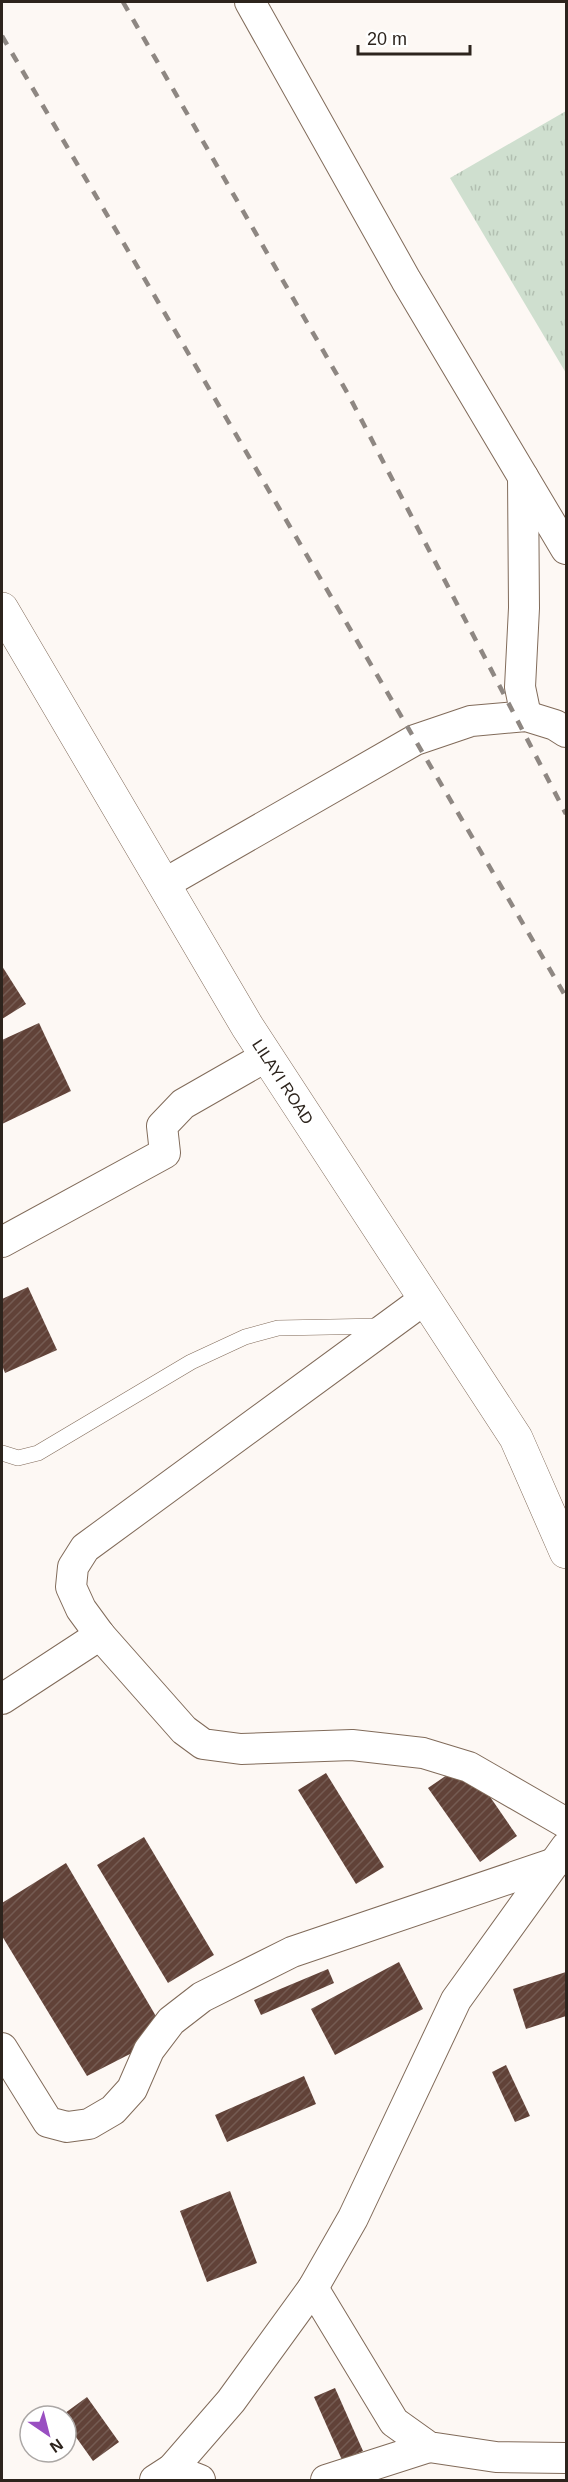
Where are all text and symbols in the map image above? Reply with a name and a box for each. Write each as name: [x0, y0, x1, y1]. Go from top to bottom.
scale bar: [358, 18, 470, 56]
text: 20 m: [367, 29, 407, 49]
street label: LILAYI ROAD: [249, 1036, 317, 1127]
north arrow: [18, 2404, 78, 2464]
text: N: [47, 2436, 66, 2456]

